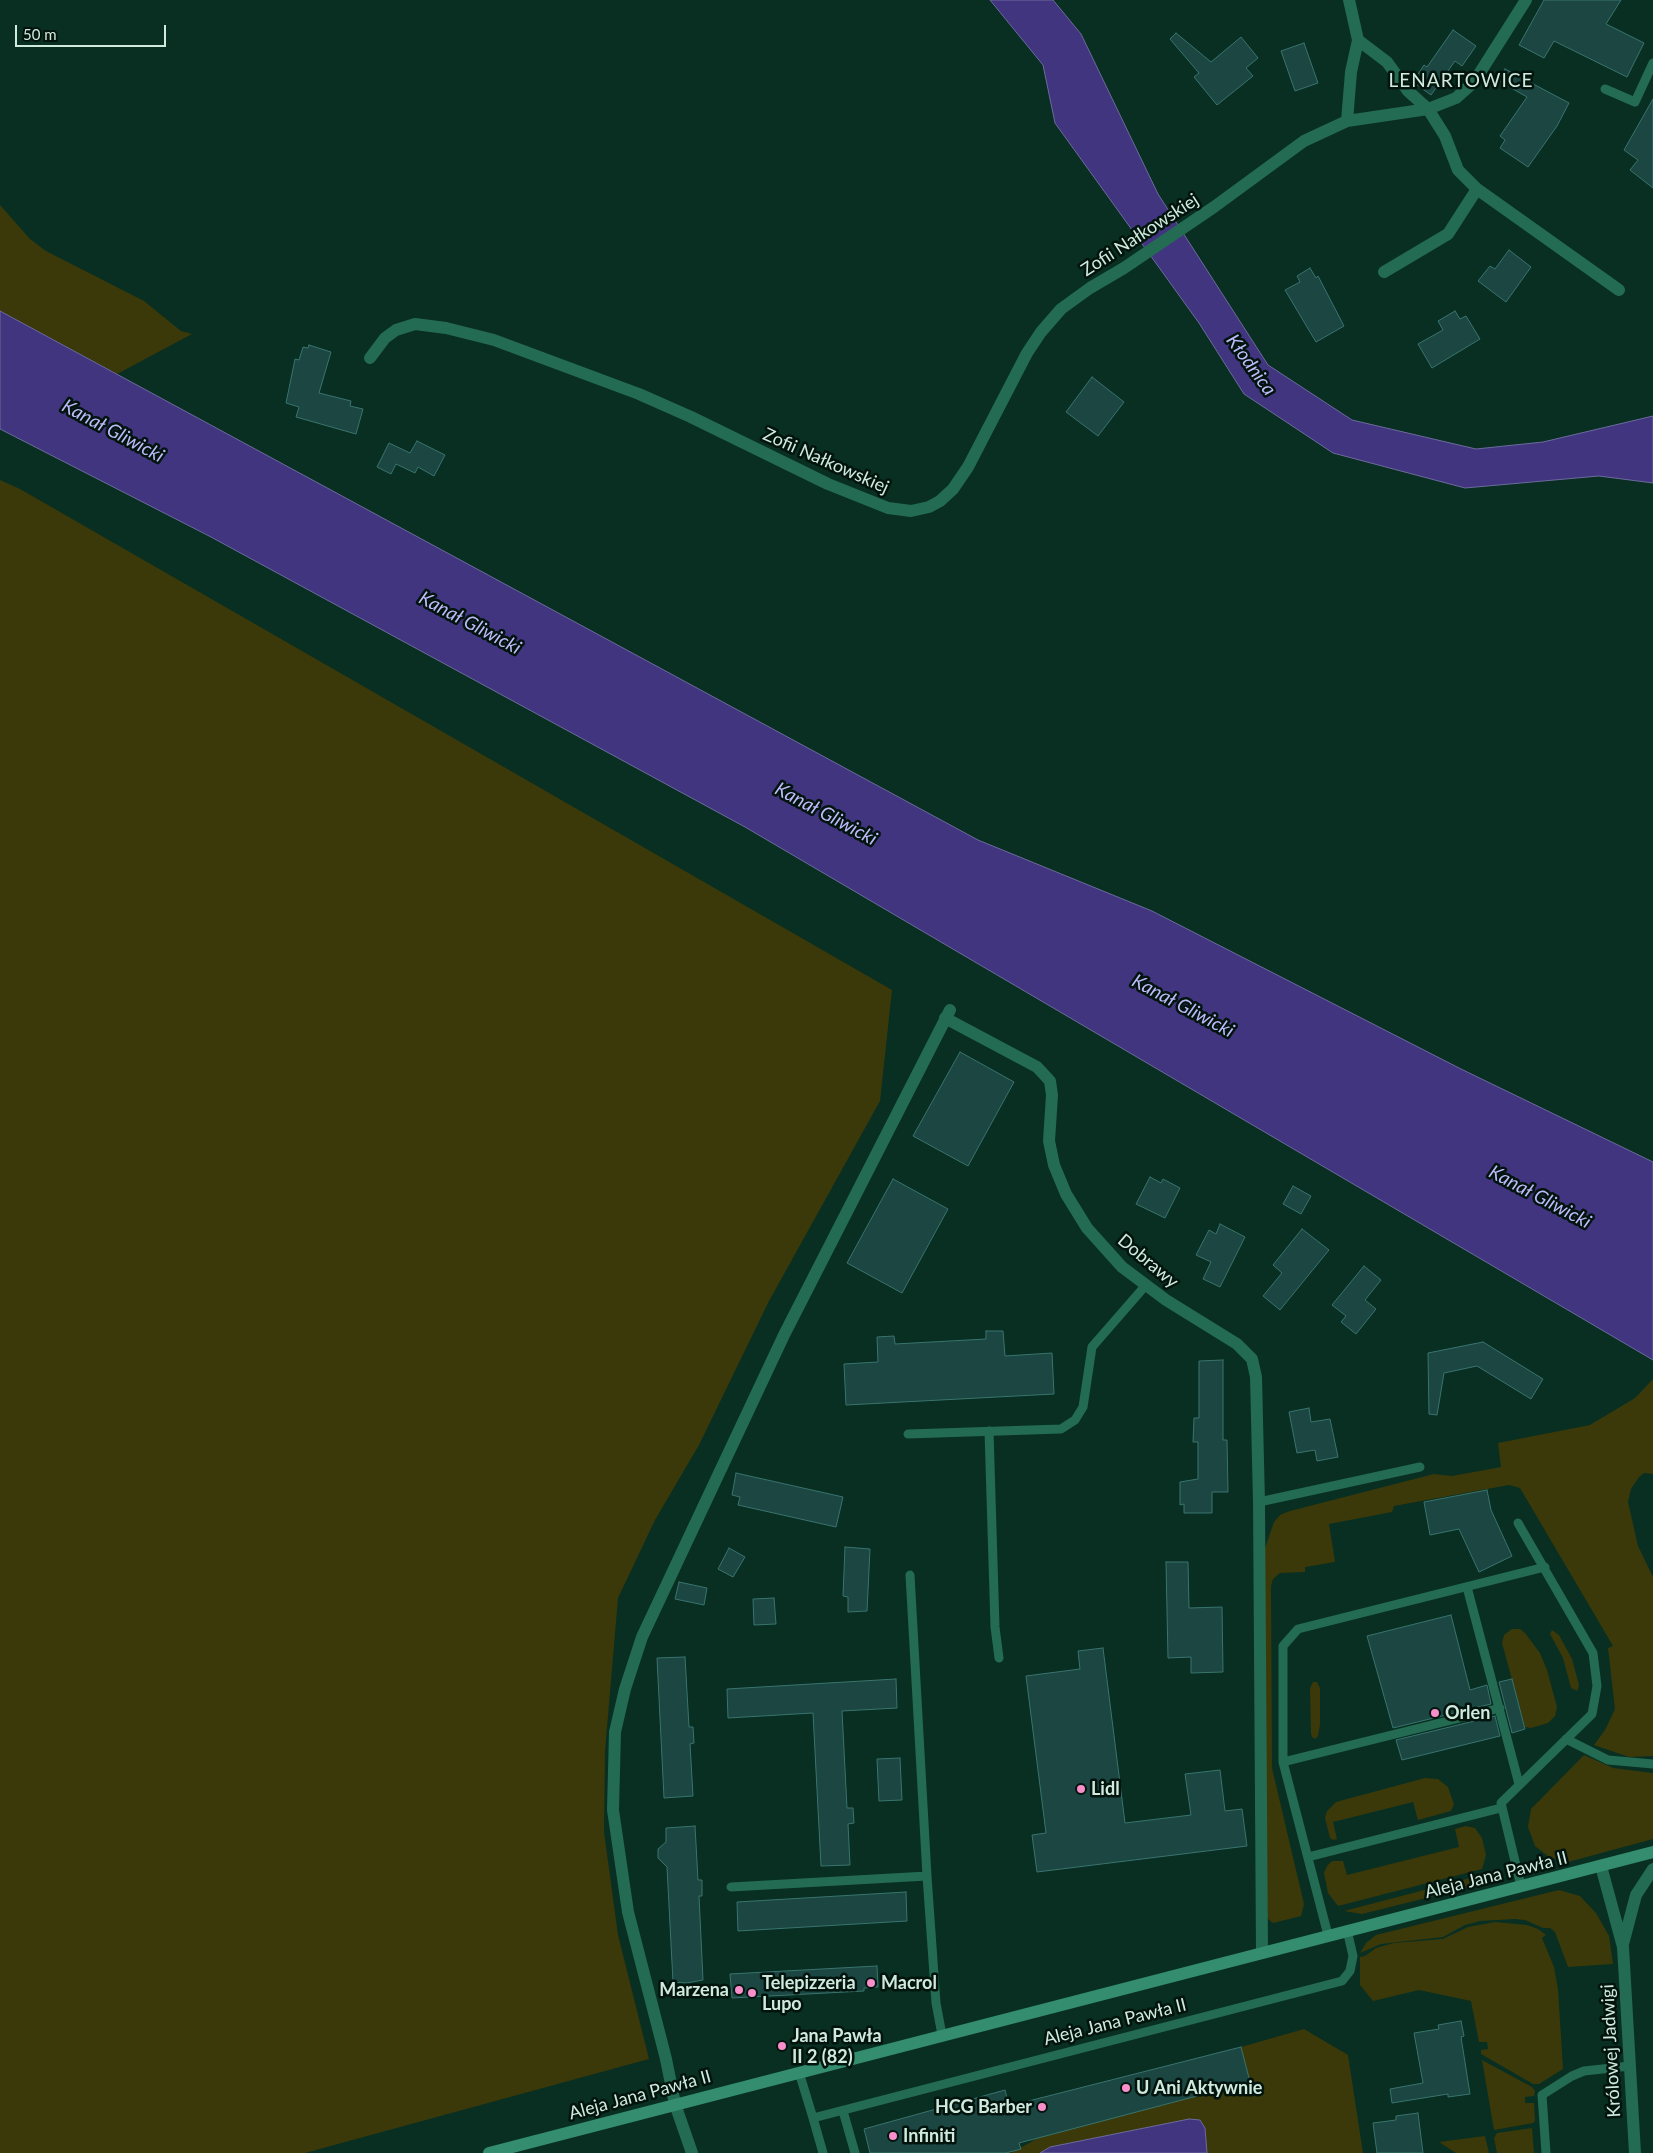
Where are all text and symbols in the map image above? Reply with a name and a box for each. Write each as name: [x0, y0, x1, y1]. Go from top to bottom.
scale bar: [18, 15, 169, 47]
text: 50 m: [23, 25, 57, 43]
district label: LENARTOWICE: [1387, 70, 1535, 92]
street label: Zofii Nałkowskiej: [1077, 189, 1203, 281]
water label: Kłodnica: [1221, 330, 1281, 400]
water label: Kanał Gliwicki: [58, 395, 168, 467]
street label: Zofii Nałkowskiej: [760, 424, 892, 498]
water label: Kanał Gliwicki: [415, 587, 525, 659]
water label: Kanał Gliwicki: [771, 778, 881, 850]
water label: Kanał Gliwicki: [1128, 970, 1238, 1042]
water label: Kanał Gliwicki: [1485, 1161, 1595, 1233]
street label: Dobrawy: [1113, 1229, 1183, 1293]
place label: Orlen: [1445, 1702, 1490, 1724]
marker: Orlen: [1429, 1707, 1441, 1719]
place label: Lidl: [1091, 1778, 1120, 1800]
marker: Lidl: [1075, 1783, 1087, 1795]
street label: Aleja Jana Pawła II: [1422, 1847, 1570, 1903]
place label: Telepizzeria Lupo: [762, 1972, 856, 2015]
place label: Macrol: [881, 1972, 937, 1994]
marker: Macrol: [865, 1977, 877, 1989]
place label: Marzena: [659, 1979, 729, 2001]
marker: Marzena: [733, 1984, 745, 1996]
street label: Królowej Jadwigi: [1597, 1984, 1625, 2118]
marker: Telepizzeria Lupo: [746, 1987, 758, 1999]
street label: Aleja Jana Pawła II: [1041, 1994, 1189, 2050]
place label: Jana Pawła II 2 (82): [792, 2025, 882, 2068]
marker: Jana Pawła II 2 (82): [776, 2040, 788, 2052]
street label: Aleja Jana Pawła II: [567, 2066, 713, 2124]
place label: U Ani Aktywnie: [1136, 2077, 1262, 2099]
marker: U Ani Aktywnie: [1120, 2082, 1132, 2094]
place label: HCG Barber: [935, 2096, 1032, 2118]
marker: HCG Barber: [1036, 2101, 1048, 2113]
place label: Infiniti: [903, 2125, 955, 2147]
marker: Infiniti: [887, 2130, 899, 2142]

